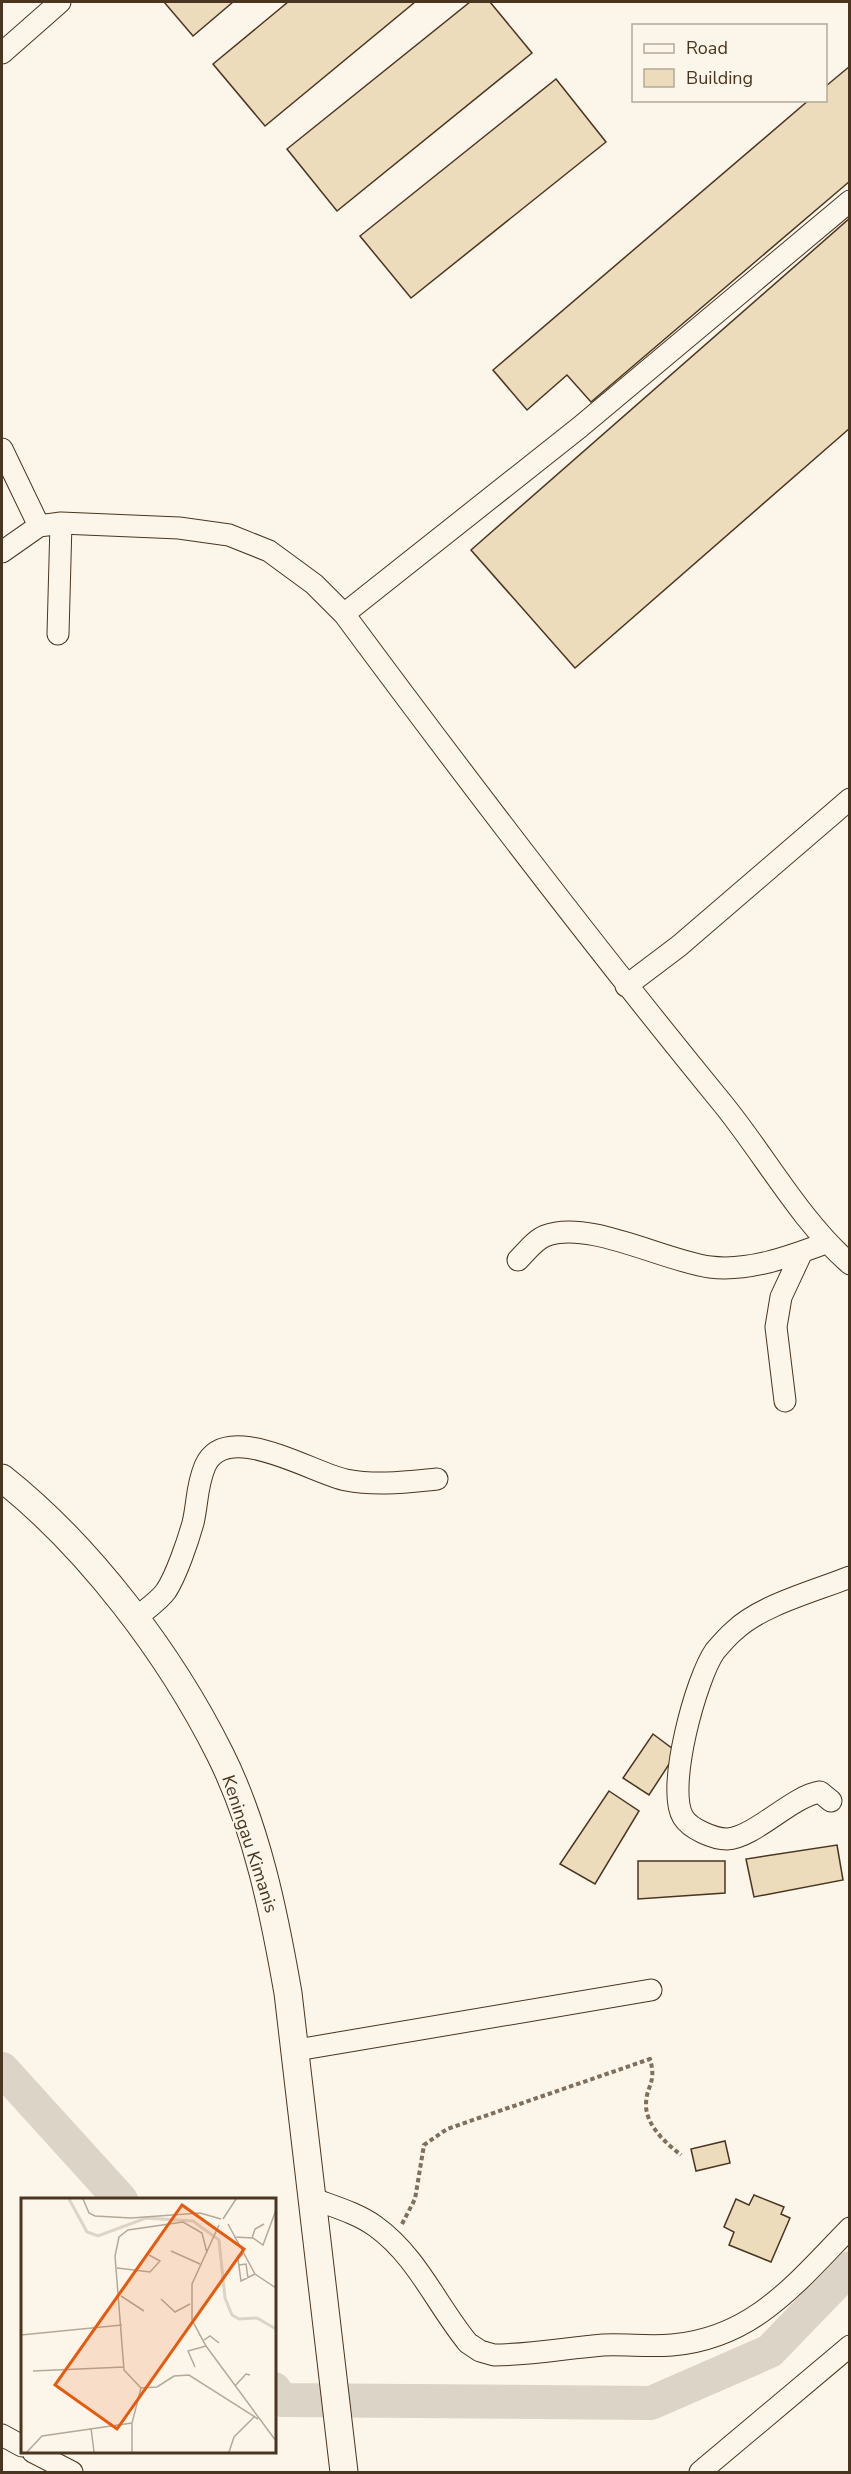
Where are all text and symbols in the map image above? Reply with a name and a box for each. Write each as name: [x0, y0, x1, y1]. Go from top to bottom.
legend: [632, 24, 827, 102]
text: Road: [686, 36, 728, 60]
text: Building: [686, 66, 753, 90]
street label: Keningau Kimanis: [216, 1772, 284, 1916]
inset map: [21, 2198, 276, 2453]

